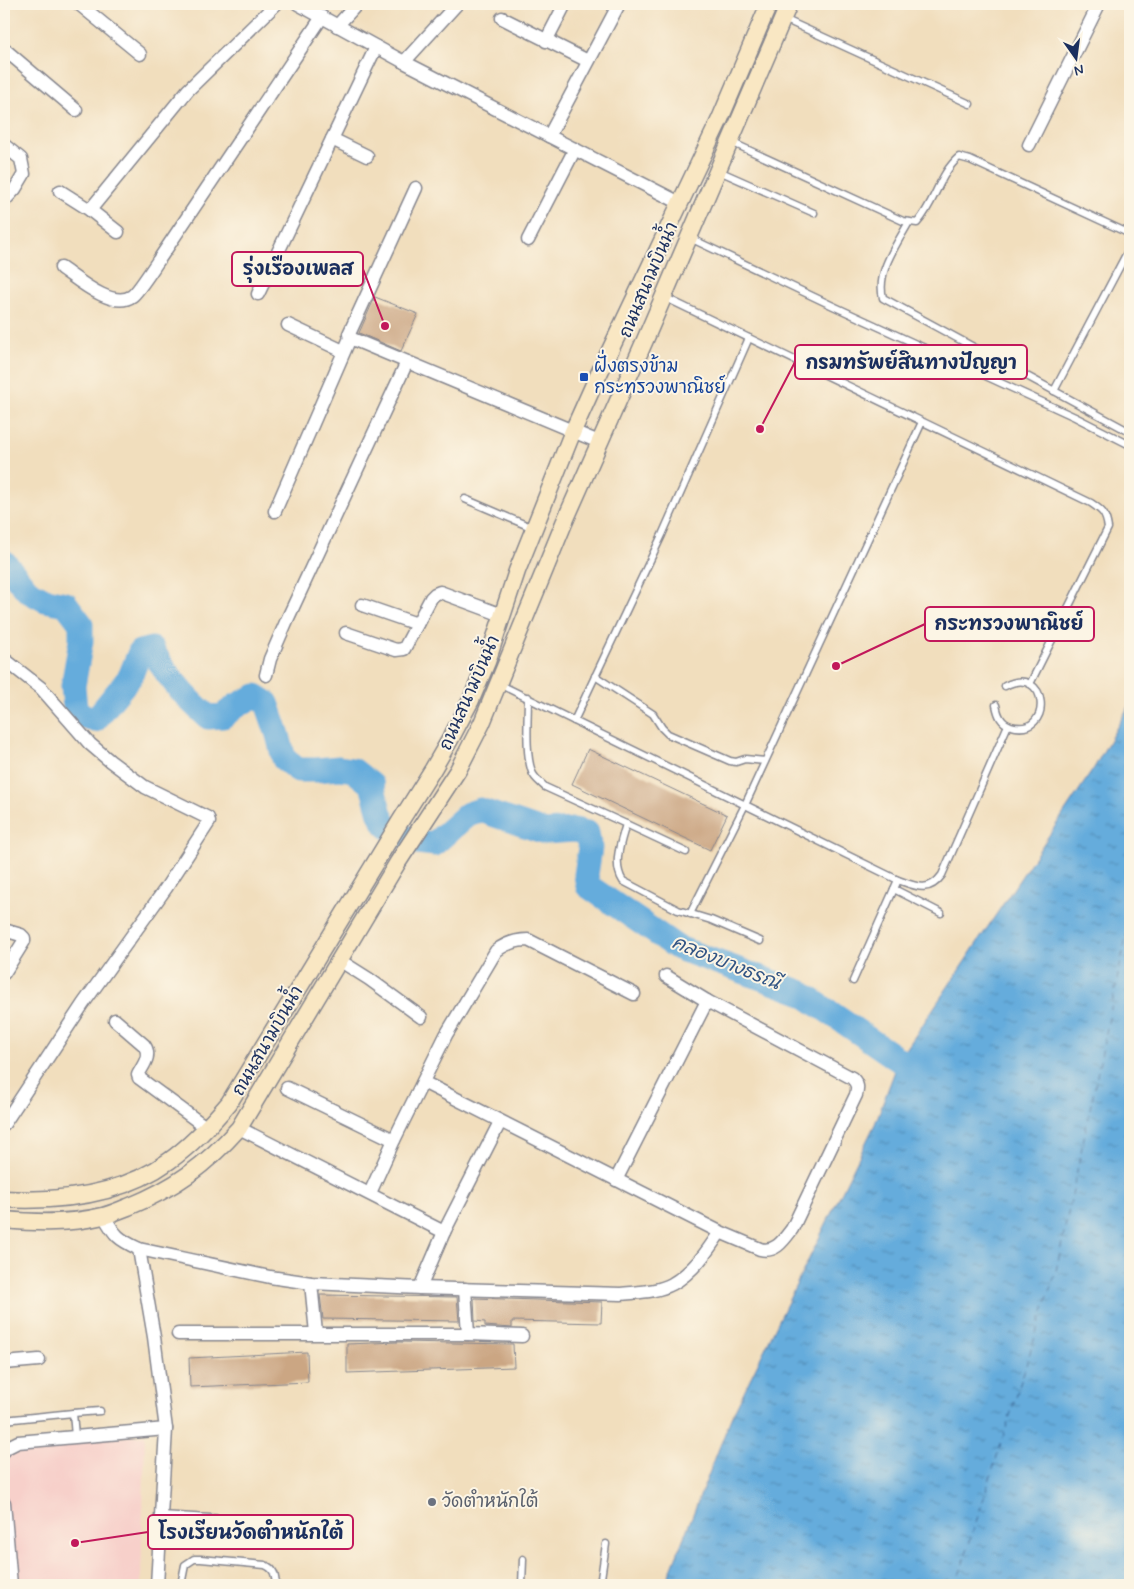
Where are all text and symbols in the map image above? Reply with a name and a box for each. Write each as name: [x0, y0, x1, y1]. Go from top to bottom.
north arrow: [1052, 32, 1102, 82]
text: N: [1072, 60, 1086, 80]
street label: ถนนสนามบินน้ำ: [608, 216, 684, 342]
callout: รุ่งเรืองเพลส: [232, 252, 363, 286]
text: รุ่งเรืองเพลส: [243, 255, 355, 283]
callout: กรมทรัพย์สินทางปัญญา: [795, 345, 1027, 379]
place label: ฝั่งตรงข้าม กระทรวงพาณิชย์: [594, 349, 726, 400]
text: กรมทรัพย์สินทางปัญญา: [805, 349, 1017, 376]
marker: ฝั่งตรงข้าม กระทรวงพาณิชย์: [578, 371, 590, 383]
callout: กระทรวงพาณิชย์: [925, 607, 1094, 641]
text: กระทรวงพาณิชย์: [935, 610, 1083, 637]
street label: ถนนสนามบินน้ำ: [428, 629, 506, 754]
water label: คลองบางธรณี: [668, 930, 787, 997]
street label: ถนนสนามบินน้ำ: [221, 978, 309, 1101]
place label: วัดตำหนักใต้: [442, 1488, 539, 1514]
marker: วัดตำหนักใต้: [426, 1496, 438, 1508]
callout: โรงเรียนวัดตำหนักใต้: [148, 1515, 353, 1549]
text: โรงเรียนวัดตำหนักใต้: [158, 1519, 344, 1546]

